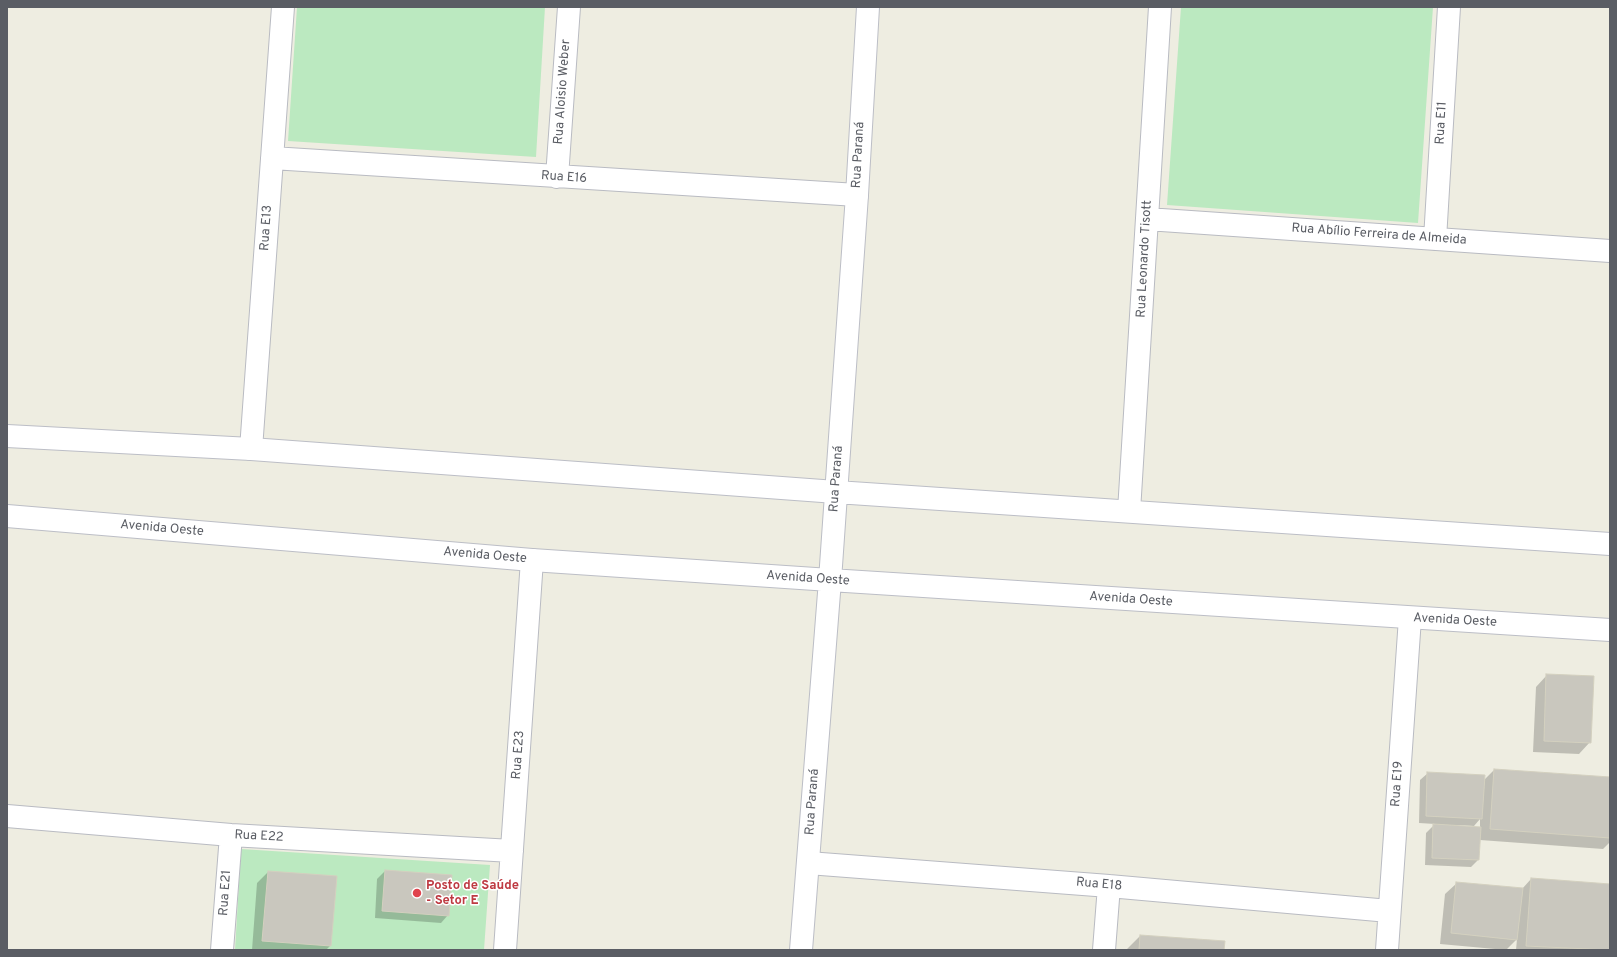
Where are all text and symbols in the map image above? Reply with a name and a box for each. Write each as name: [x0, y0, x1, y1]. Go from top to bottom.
street label: Rua Aloisio Weber: [552, 39, 574, 145]
street label: Rua E11: [1433, 101, 1451, 145]
street label: Rua Paraná: [849, 121, 869, 189]
street label: Rua E16: [540, 169, 588, 187]
street label: Rua Leonardo Tisott: [1134, 200, 1156, 318]
street label: Rua E13: [258, 204, 276, 252]
street label: Rua Abílio Ferreira de Almeida: [1291, 221, 1467, 249]
street label: Rua Paraná: [827, 445, 847, 513]
street label: Avenida Oeste: [120, 518, 204, 540]
street label: Avenida Oeste: [443, 545, 527, 567]
street label: Avenida Oeste: [766, 568, 850, 590]
street label: Avenida Oeste: [1089, 589, 1173, 611]
street label: Avenida Oeste: [1413, 611, 1497, 631]
street label: Rua E23: [509, 730, 529, 780]
street label: Rua E19: [1389, 760, 1407, 808]
street label: Rua Paraná: [803, 768, 823, 836]
street label: Rua E22: [234, 828, 284, 846]
street label: Rua E21: [217, 869, 235, 917]
street label: Rua E18: [1075, 875, 1123, 895]
place label: Posto de Saúde - Setor E: [426, 878, 519, 909]
marker: Posto de Saúde - Setor E: [411, 887, 423, 899]

